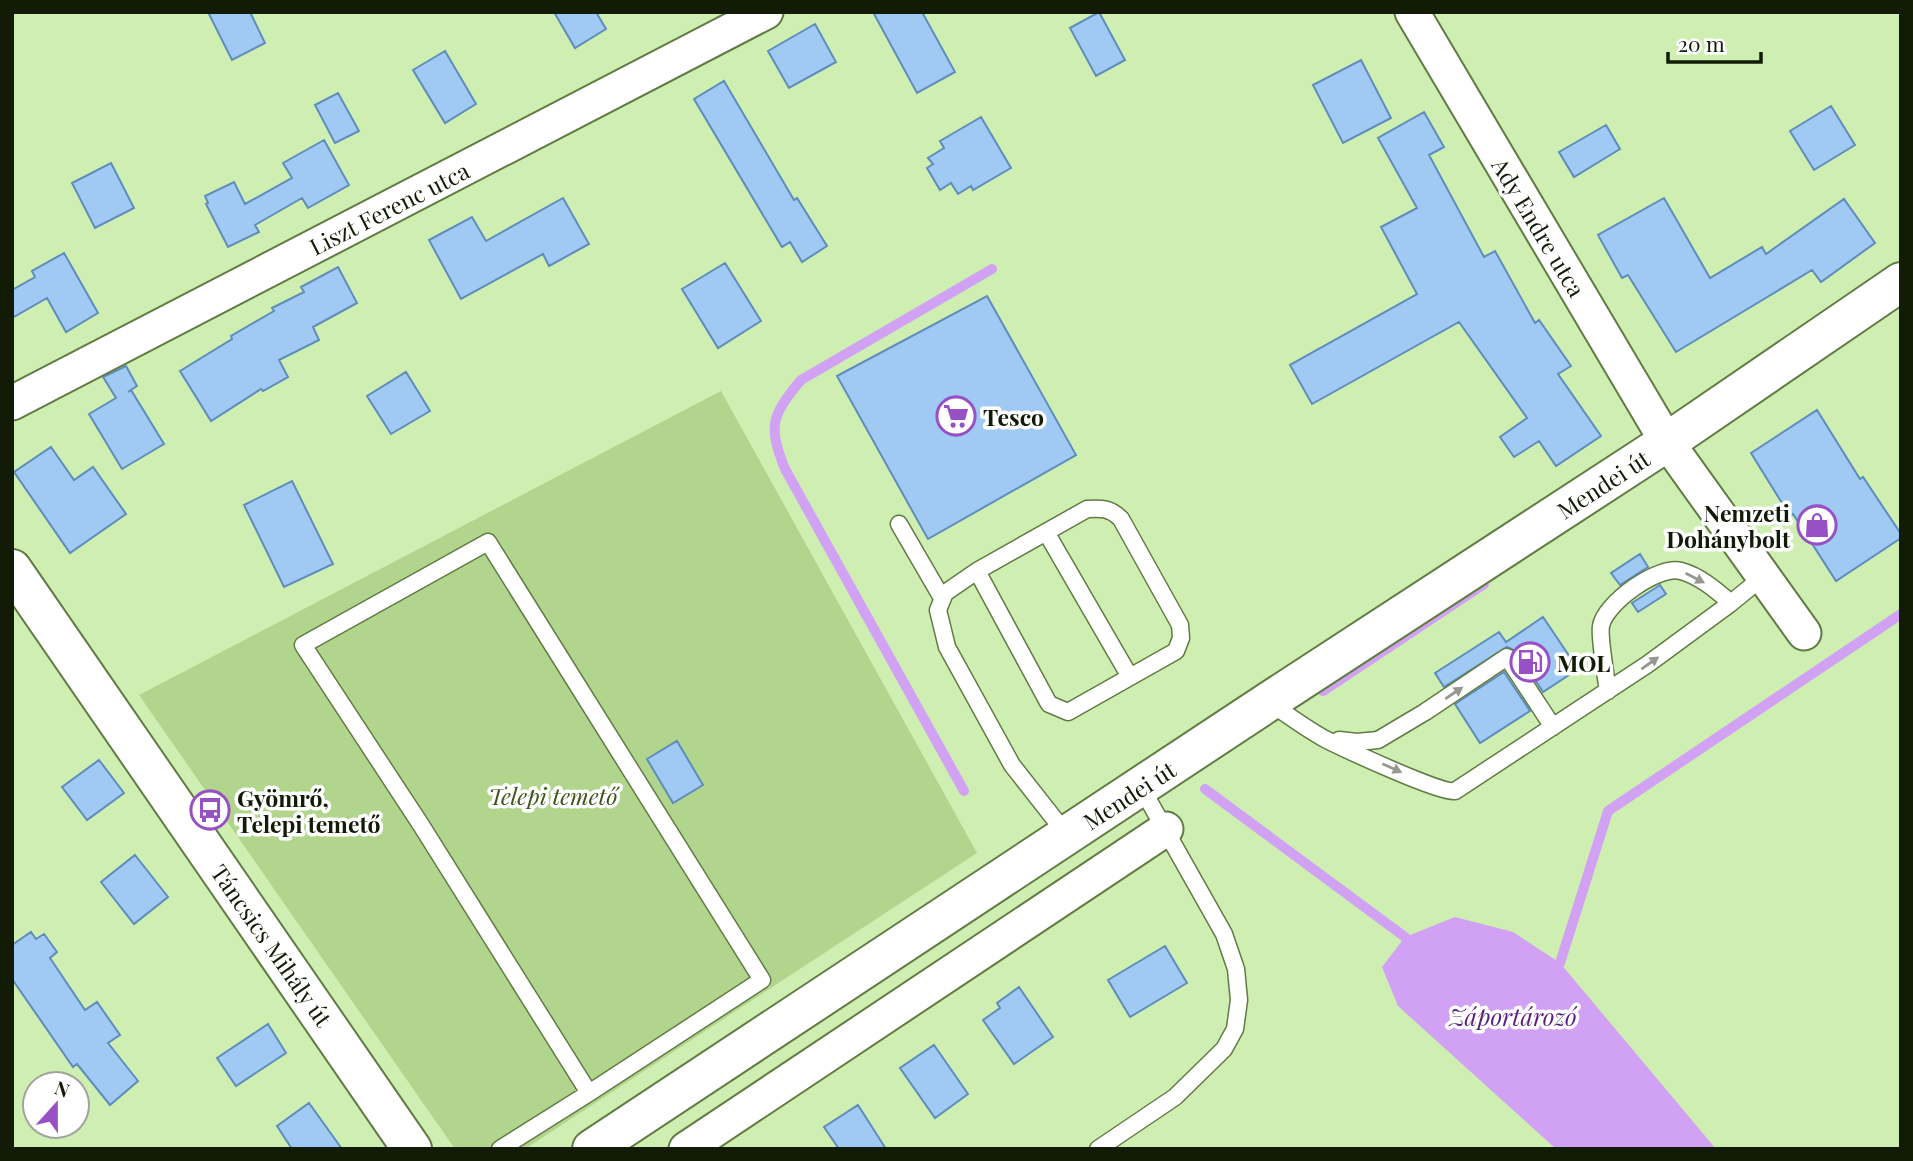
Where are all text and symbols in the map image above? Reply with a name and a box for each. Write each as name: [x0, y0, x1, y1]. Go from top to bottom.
scale bar: [1668, 21, 1761, 65]
text: 20 m: [1678, 29, 1725, 57]
street label: Ady Endre utca: [1485, 151, 1593, 303]
street label: Liszt Ferenc utca: [304, 154, 475, 262]
supermarket icon: Tesco: [935, 395, 977, 437]
place label: Tesco: [983, 401, 1044, 432]
street label: Mendei út: [1551, 442, 1656, 525]
place label: Nemzeti Dohánybolt: [1666, 497, 1791, 554]
shop icon: Nemzeti Dohánybolt: [1796, 504, 1838, 546]
one-way arrow: [1685, 573, 1705, 584]
fuel station icon: MOL: [1509, 641, 1551, 683]
place label: MOL: [1557, 647, 1610, 678]
one-way arrow: [1641, 656, 1659, 670]
one-way arrow: [1445, 686, 1463, 700]
street label: Mendei út: [1077, 753, 1182, 836]
one-way arrow: [1382, 763, 1403, 774]
park label: Telepi temető: [489, 780, 620, 811]
place label: Gyömrő, Telepi temető: [237, 782, 381, 839]
bus stop icon: Gyömrő, Telepi temető: [189, 789, 231, 831]
street label: Táncsics Mihály út: [204, 858, 340, 1033]
water label: Záportározó: [1448, 1000, 1578, 1032]
north arrow: [21, 1070, 91, 1140]
text: N: [51, 1074, 74, 1103]

